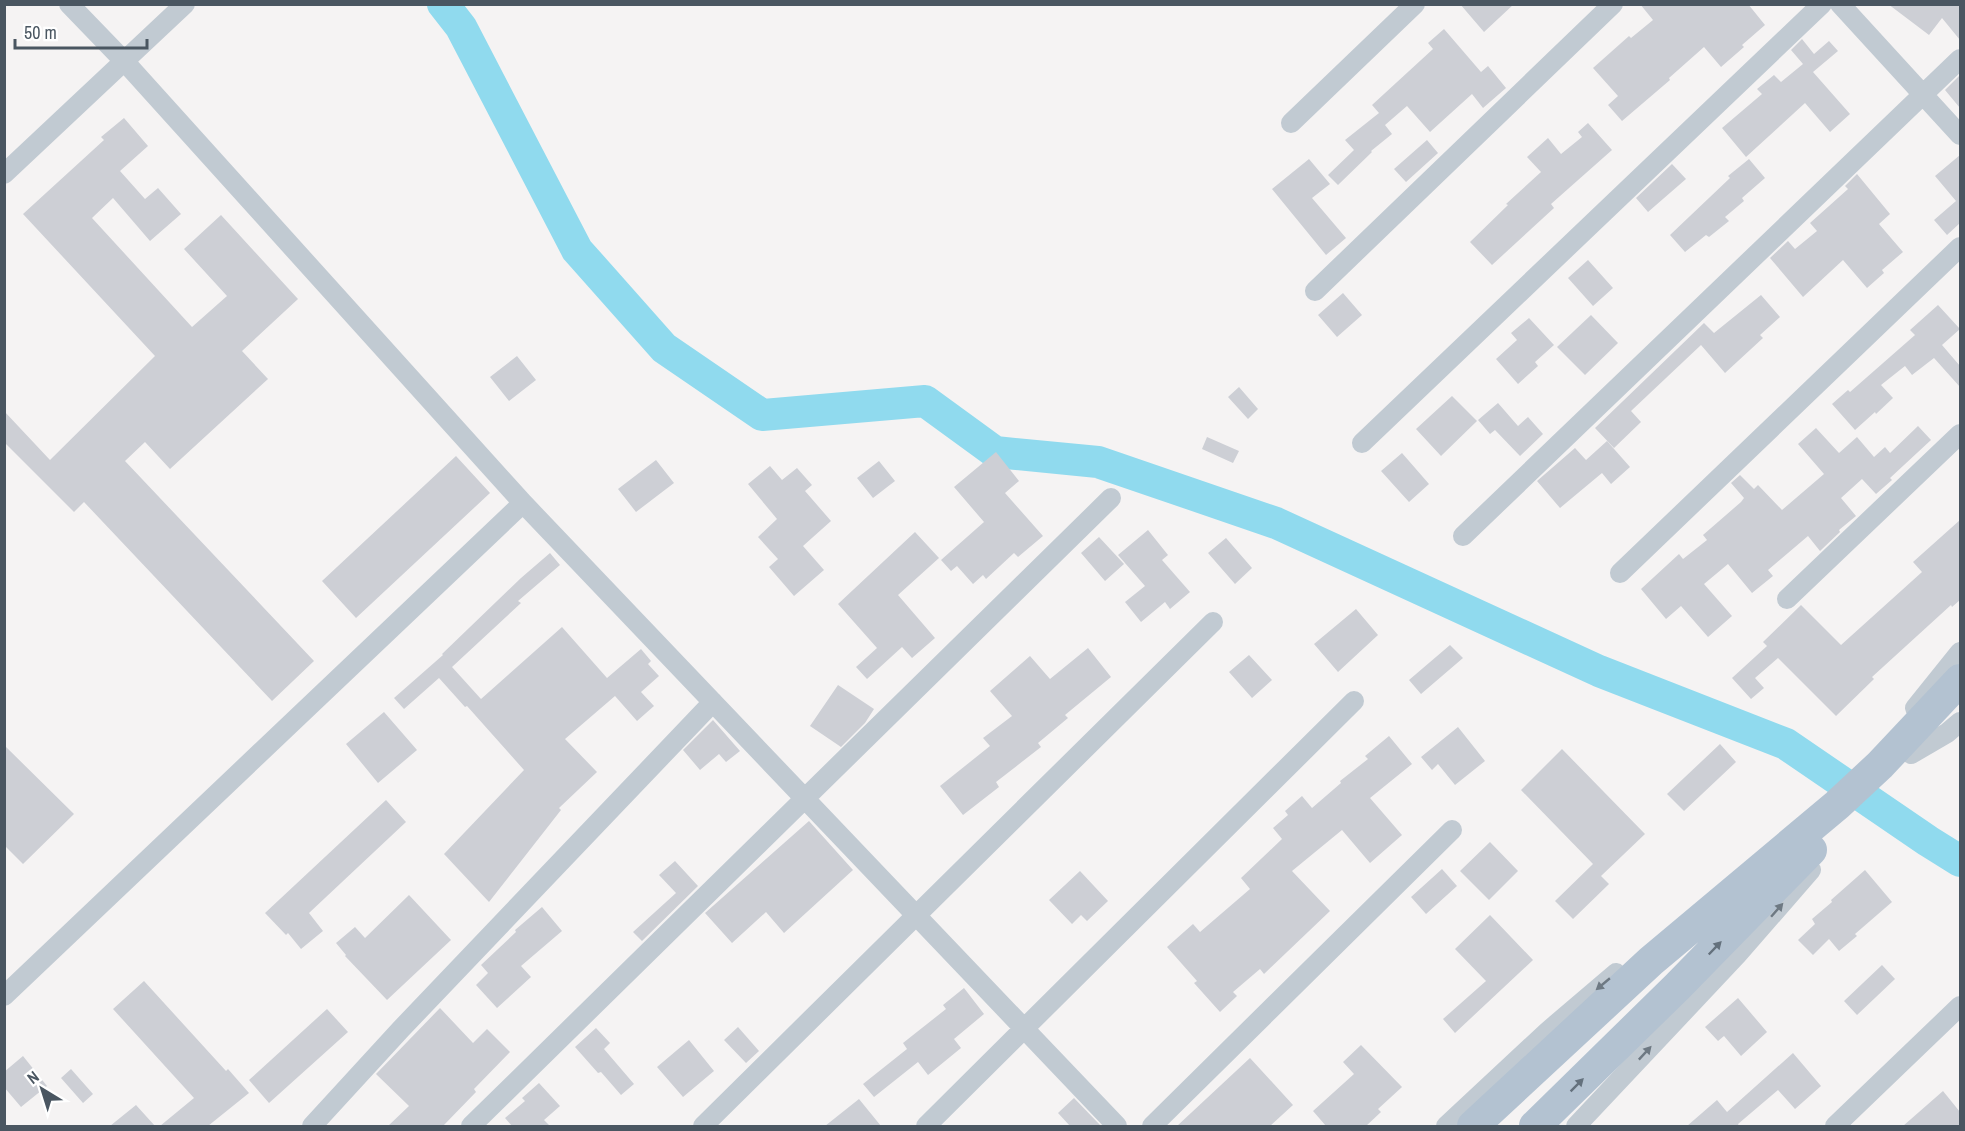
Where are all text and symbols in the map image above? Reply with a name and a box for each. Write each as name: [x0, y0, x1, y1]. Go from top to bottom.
scale bar: [15, 12, 147, 50]
text: 50 m: [24, 20, 57, 45]
one-way arrow: [1770, 903, 1783, 918]
one-way arrow: [1708, 940, 1722, 955]
one-way arrow: [1596, 977, 1611, 990]
one-way arrow: [1638, 1046, 1652, 1061]
north arrow: [12, 1059, 72, 1119]
text: N: [22, 1066, 43, 1089]
one-way arrow: [1569, 1079, 1583, 1093]

